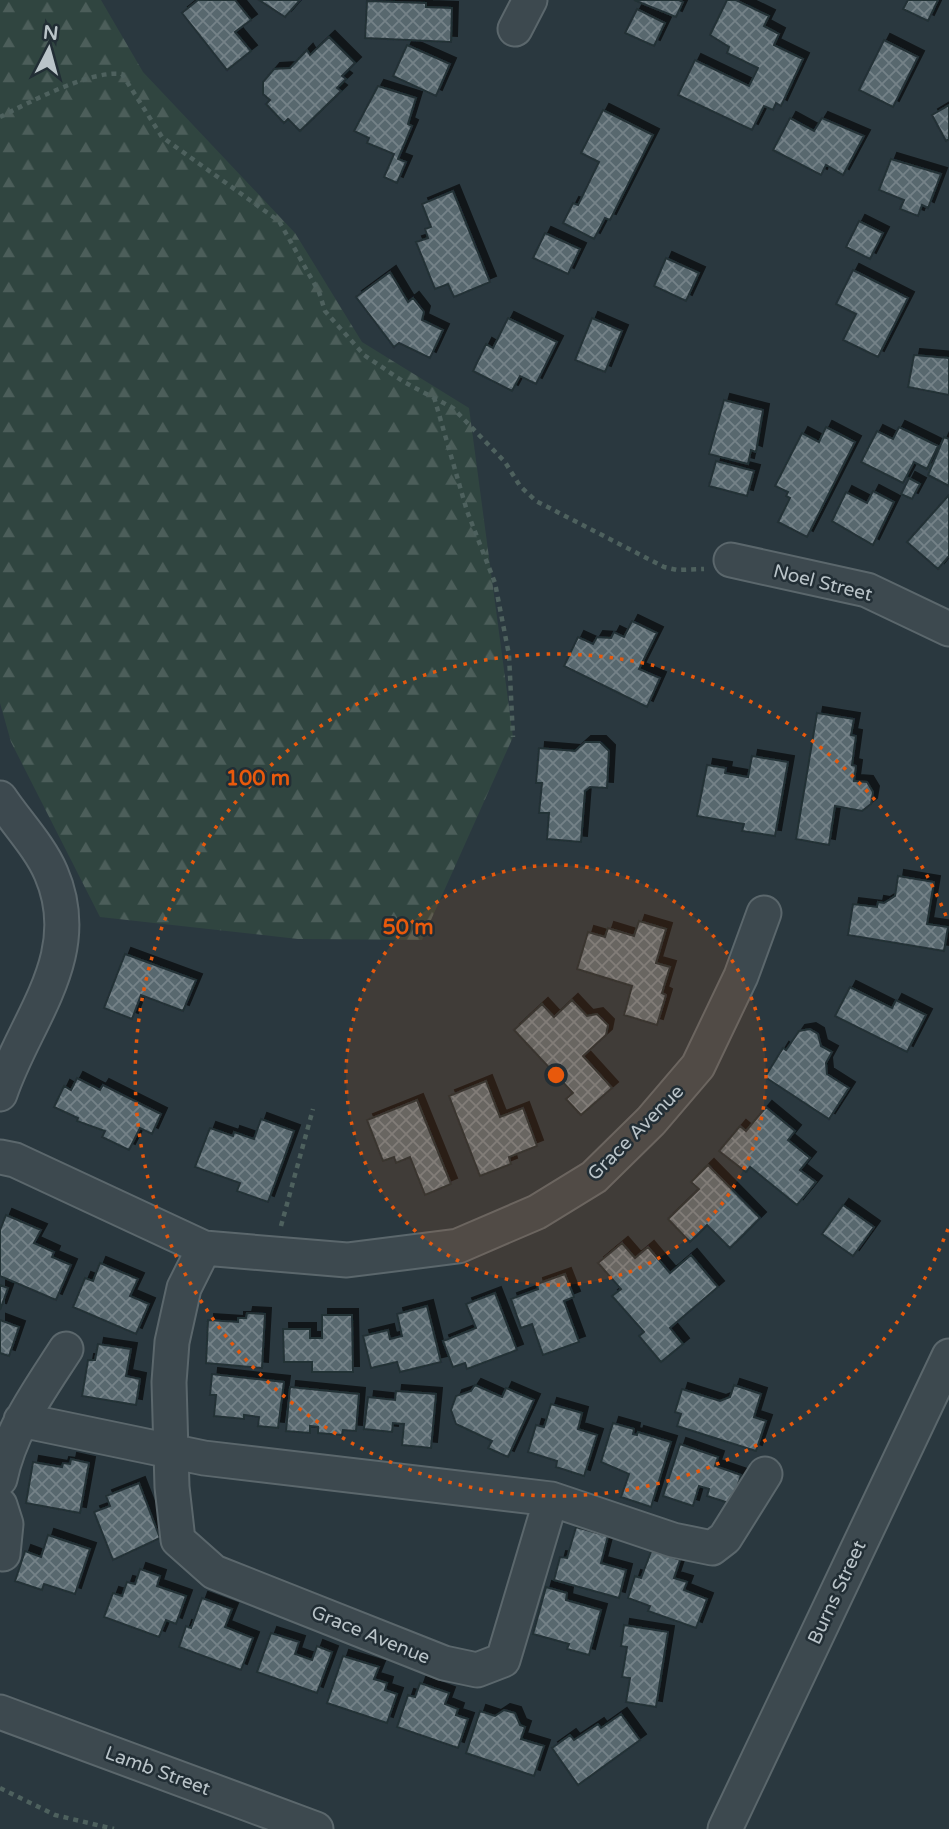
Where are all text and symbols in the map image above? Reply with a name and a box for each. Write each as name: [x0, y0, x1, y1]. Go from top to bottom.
north arrow: [14, 14, 84, 84]
text: N: [42, 21, 59, 45]
street label: Noel Street: [771, 560, 875, 606]
text: 100 m: [226, 766, 290, 791]
text: 50 m: [382, 915, 434, 940]
centre of rings: [544, 1063, 568, 1087]
street label: Grace Avenue: [583, 1080, 688, 1185]
street label: Burns Street: [803, 1537, 871, 1648]
street label: Grace Avenue: [308, 1601, 433, 1669]
street label: Lamb Street: [102, 1742, 213, 1800]

